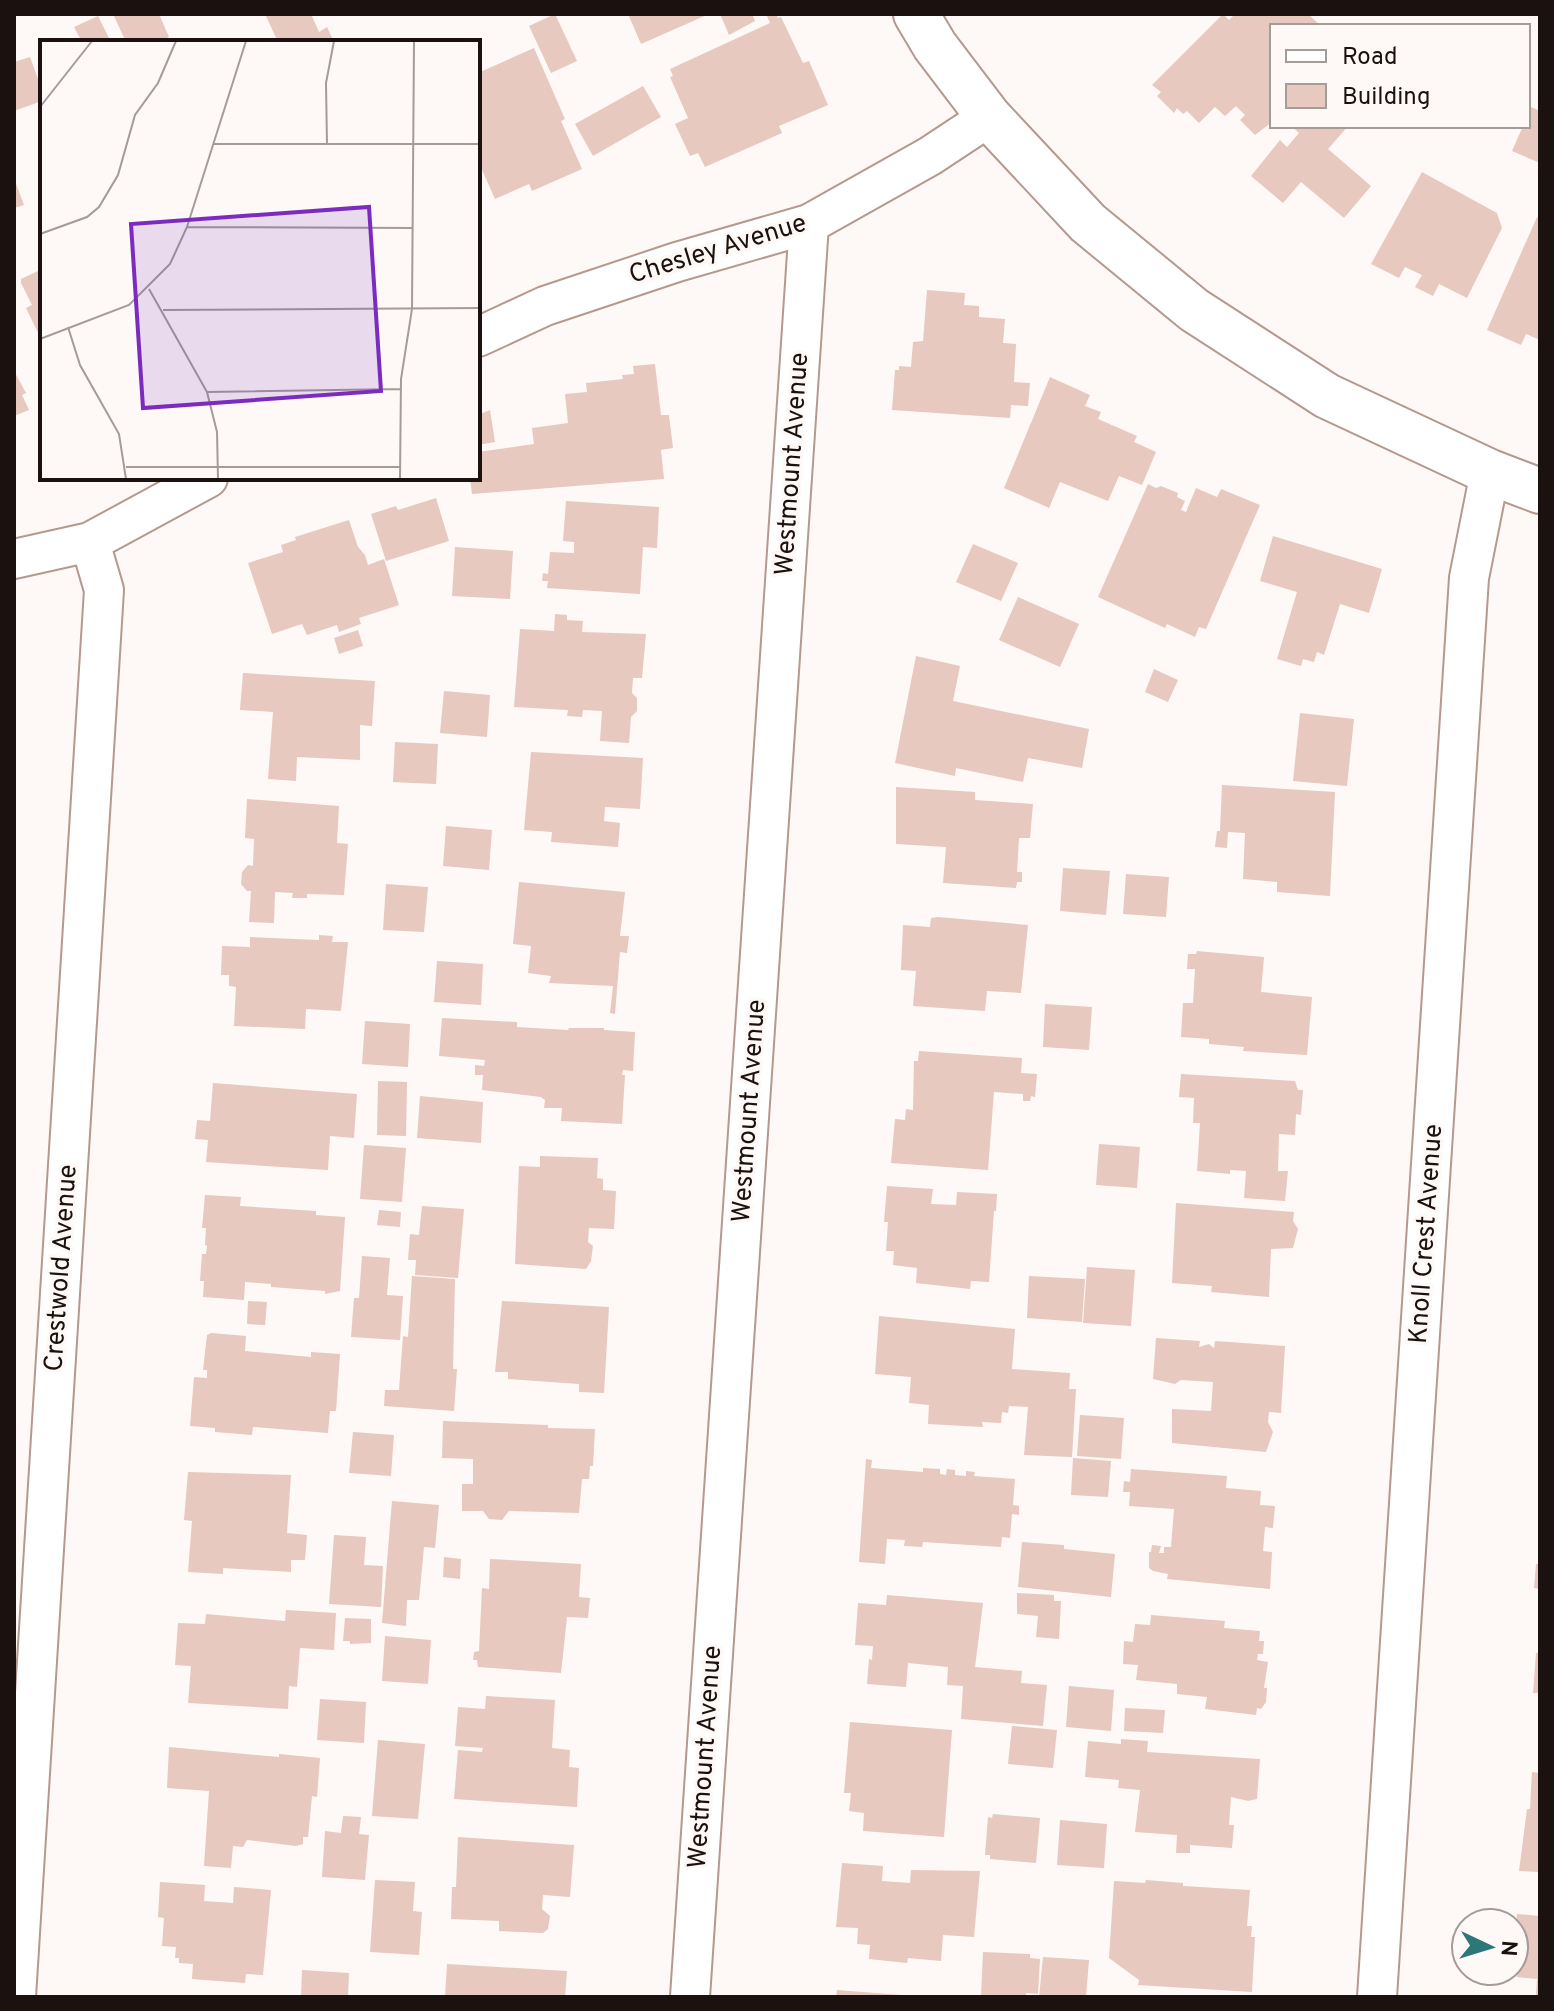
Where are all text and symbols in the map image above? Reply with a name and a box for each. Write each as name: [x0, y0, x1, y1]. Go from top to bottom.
legend: [1270, 24, 1530, 128]
inset map: [40, 40, 480, 480]
text: Road: [1342, 43, 1398, 73]
text: Building: [1342, 83, 1431, 113]
street label: Chesley Avenue: [625, 207, 811, 293]
street label: Westmount Avenue: [769, 351, 817, 577]
street label: Westmount Avenue: [726, 998, 774, 1224]
street label: Knoll Crest Avenue: [1403, 1123, 1451, 1345]
street label: Crestwold Avenue: [38, 1163, 86, 1373]
street label: Westmount Avenue: [682, 1644, 730, 1870]
north arrow: [1450, 1907, 1530, 1987]
text: N: [1493, 1939, 1521, 1957]

